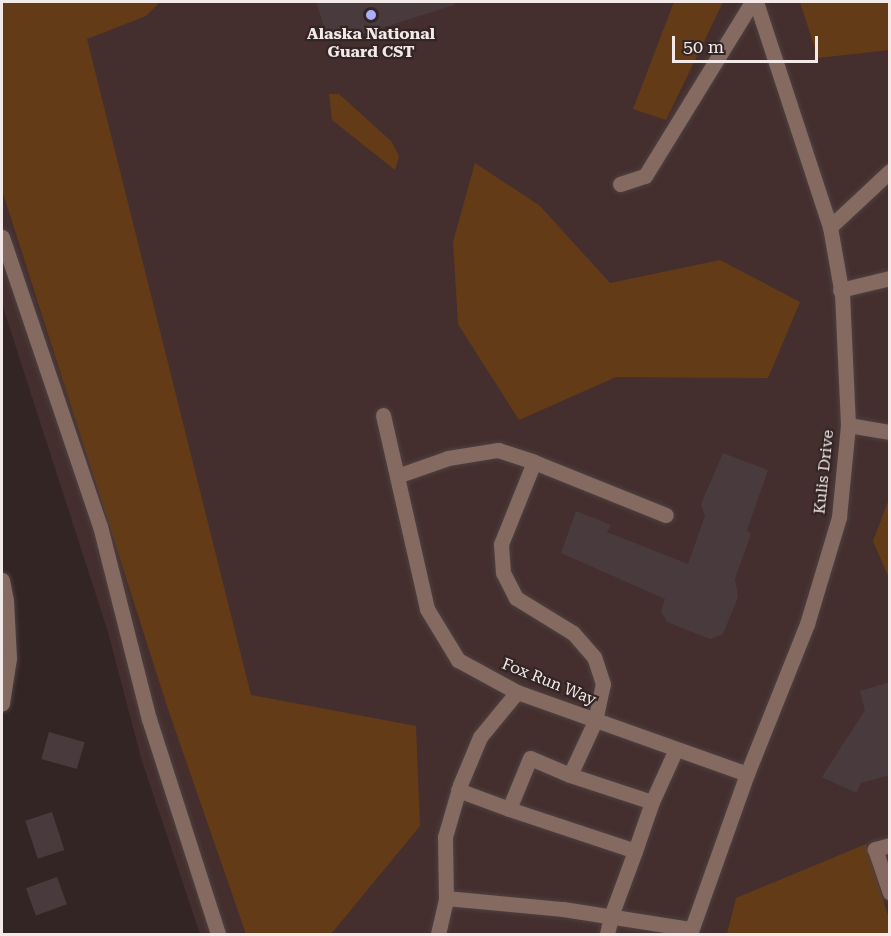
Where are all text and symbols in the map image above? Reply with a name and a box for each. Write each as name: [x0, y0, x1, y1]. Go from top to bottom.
marker: Alaska National Guard CST: [364, 8, 378, 22]
place label: Alaska National Guard CST: [307, 24, 435, 62]
scale bar: [675, 24, 820, 62]
text: 50 m: [683, 36, 724, 57]
street label: Kulis Drive: [810, 429, 838, 515]
street label: Fox Run Way: [499, 654, 599, 710]

